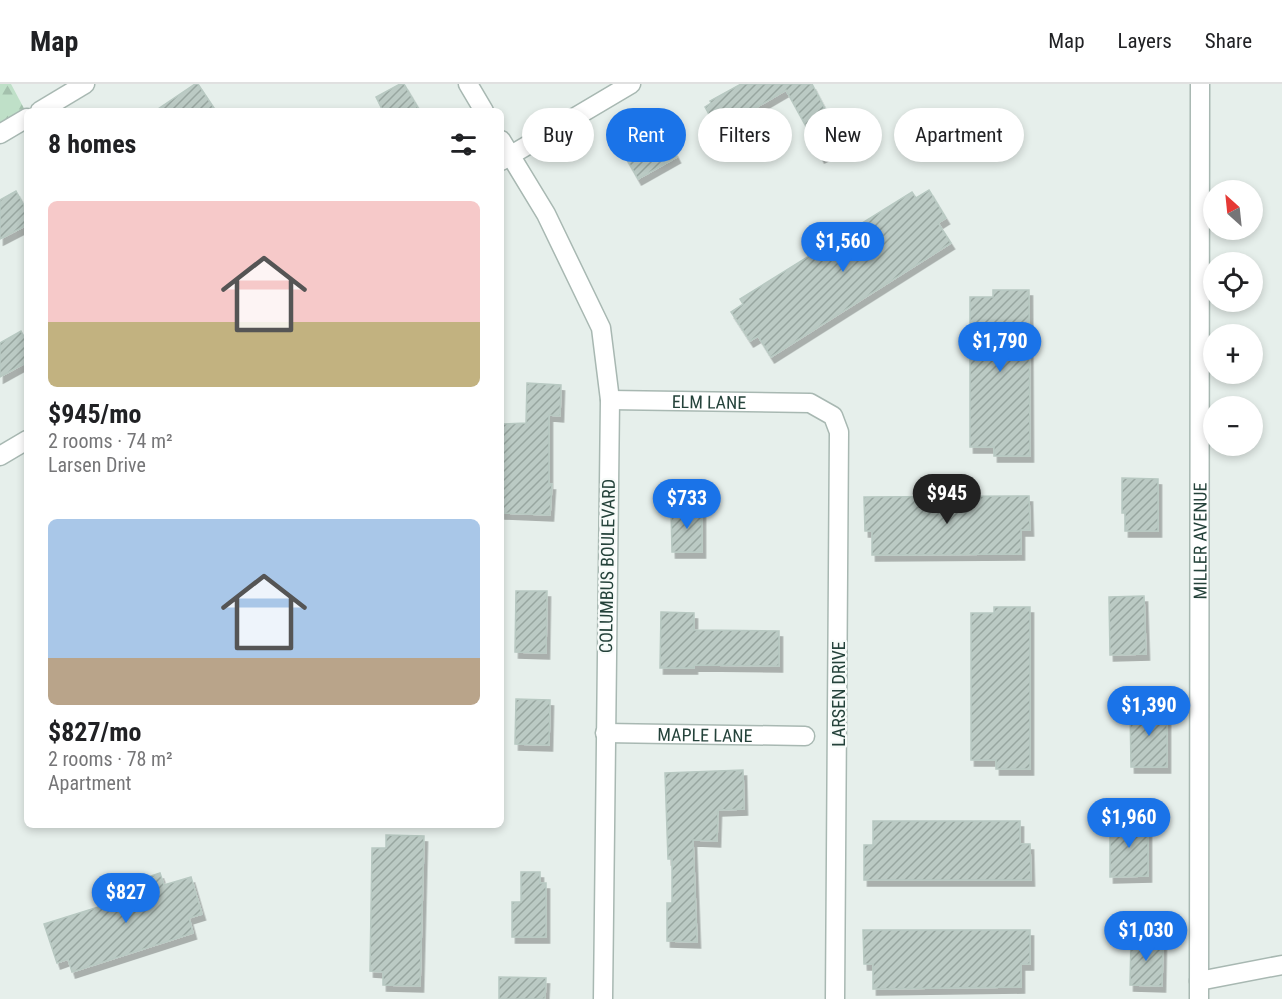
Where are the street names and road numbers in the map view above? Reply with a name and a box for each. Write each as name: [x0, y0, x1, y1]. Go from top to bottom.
street label: ELM LANE: [672, 390, 746, 413]
street label: COLUMBUS BOULEVARD: [595, 479, 619, 653]
street label: MILLER AVENUE: [1189, 483, 1210, 599]
street label: LARSEN DRIVE: [828, 641, 849, 747]
street label: MAPLE LANE: [657, 723, 753, 746]

